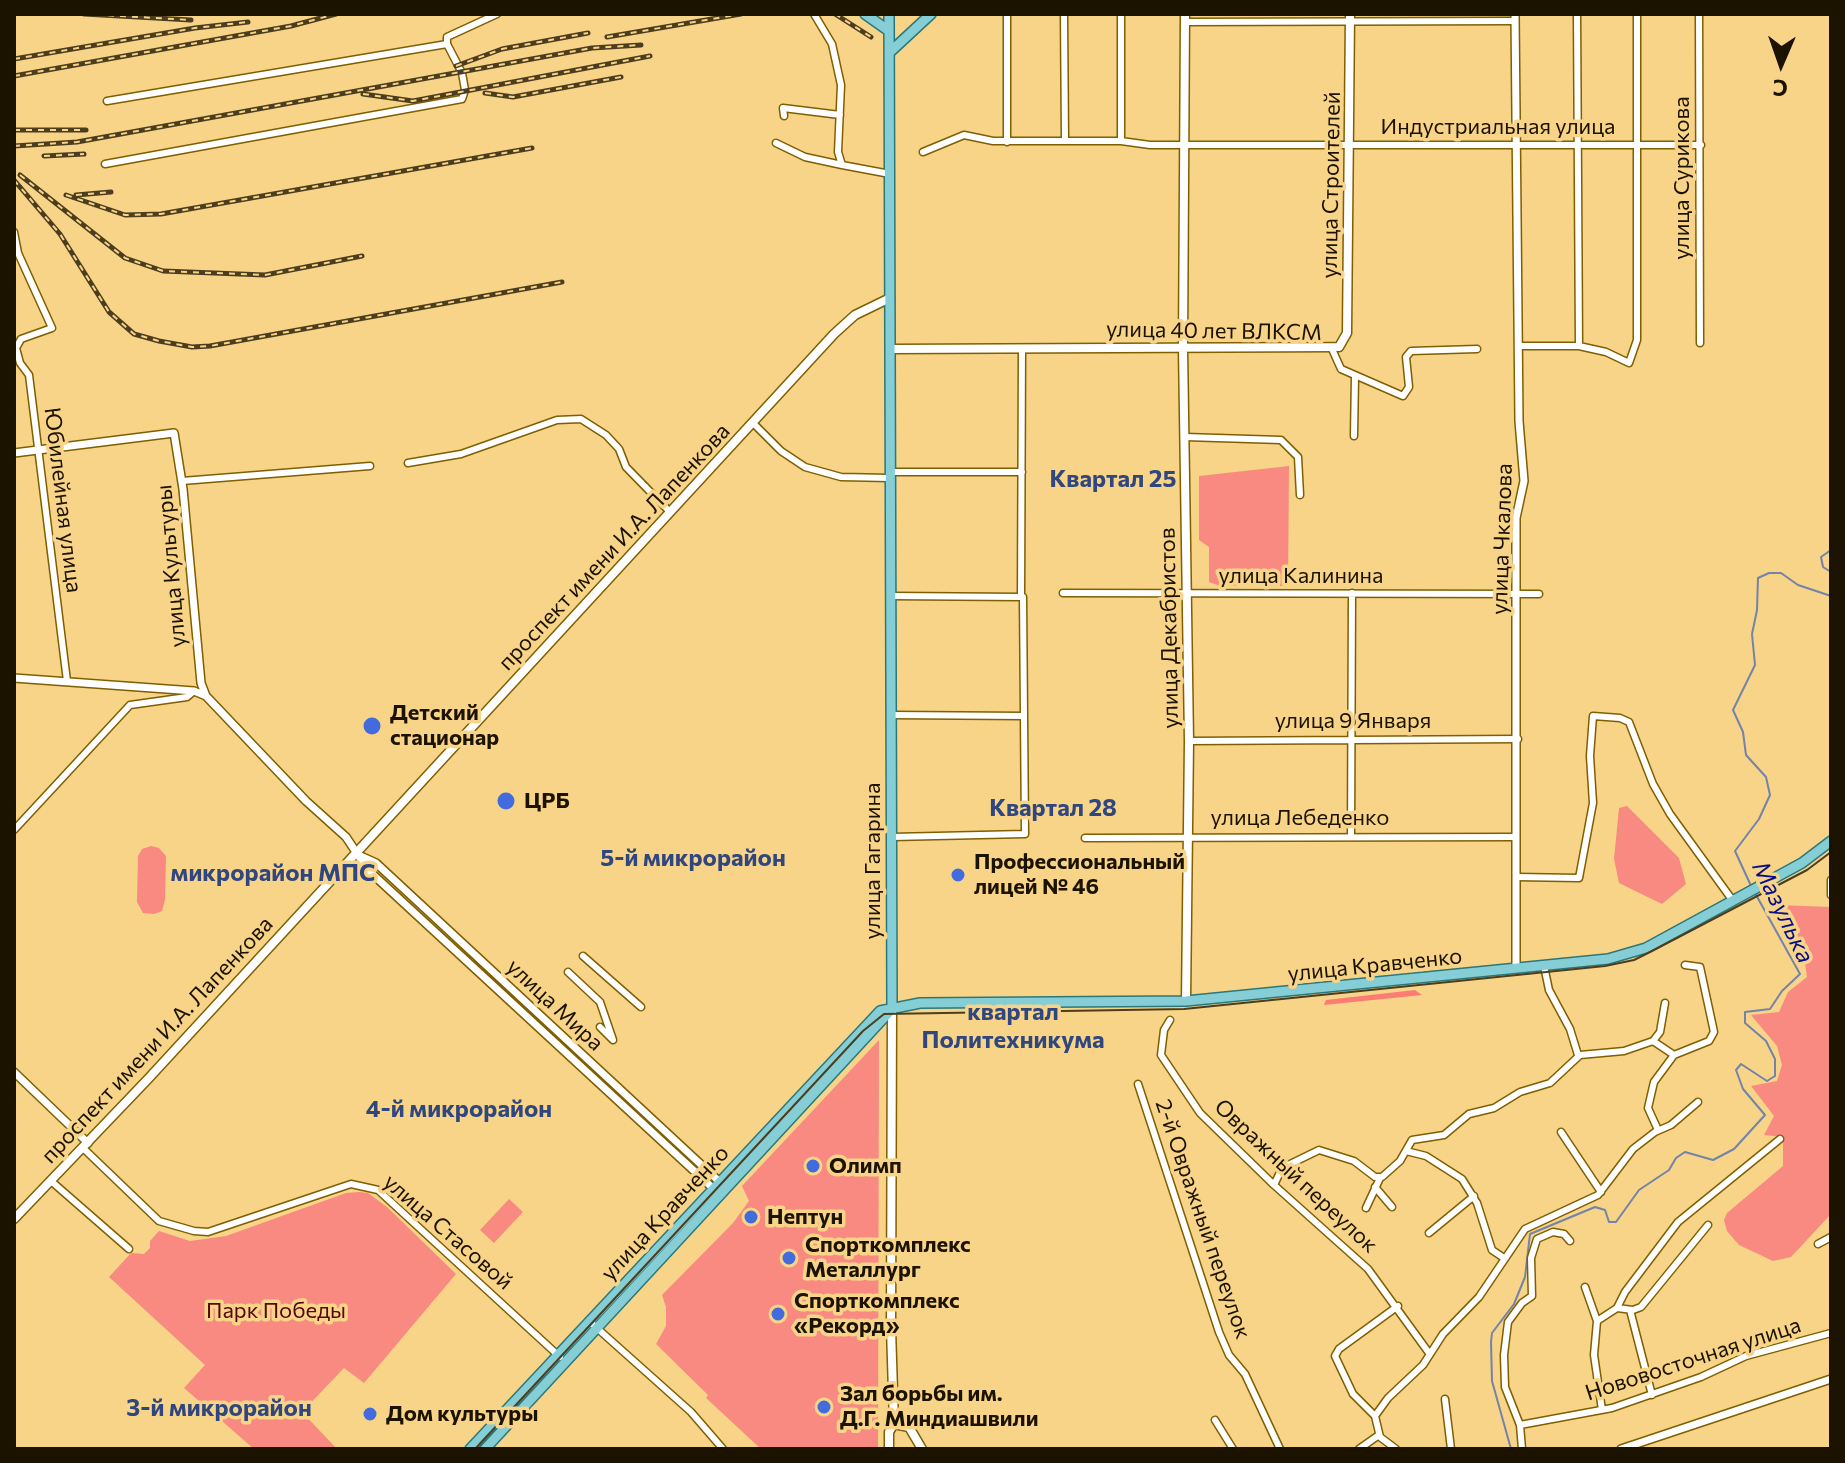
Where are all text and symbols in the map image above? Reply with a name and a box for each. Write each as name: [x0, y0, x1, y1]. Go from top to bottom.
north arrow: [1741, 24, 1821, 104]
text: С: [1772, 75, 1788, 102]
street label: улица Строителей: [1316, 91, 1346, 279]
street label: улица Сурикова: [1669, 96, 1695, 260]
street label: Индустриальная улица: [1381, 114, 1615, 140]
street label: улица 40 лет ВЛКСМ: [1106, 316, 1322, 346]
street label: Юбилейная улица: [39, 406, 87, 594]
street label: проспект имени И.А. Лапенкова: [493, 418, 735, 676]
street label: улица Чкалова: [1486, 463, 1518, 615]
district label: Квартал 25: [1049, 465, 1177, 493]
street label: улица Культуры: [151, 483, 191, 649]
street label: улица Декабристов: [1154, 527, 1184, 729]
street label: улица Калинина: [1219, 563, 1383, 589]
place label: Детский стационар: [390, 700, 499, 752]
street label: улица 9 Января: [1275, 708, 1431, 734]
marker: Детский стационар: [361, 715, 383, 737]
street label: улица Гагарина: [860, 783, 886, 939]
place label: ЦРБ: [524, 788, 570, 814]
marker: ЦРБ: [495, 790, 517, 812]
district label: Квартал 28: [989, 794, 1117, 822]
street label: улица Лебеденко: [1211, 805, 1389, 831]
district label: 5-й микрорайон: [600, 844, 786, 872]
place label: Профессиональный лицей № 46: [974, 849, 1185, 900]
water label: Мазулька: [1746, 856, 1820, 968]
district label: микрорайон МПС: [171, 859, 375, 887]
marker: Профессиональный лицей № 46: [949, 866, 967, 884]
street label: проспект имени И.А. Лапенкова: [36, 911, 278, 1169]
street label: улица Кравченко: [1286, 943, 1464, 987]
street label: улица Мира: [501, 954, 609, 1056]
district label: квартал Политехникума: [922, 998, 1104, 1054]
street label: Овражный переулок: [1209, 1094, 1383, 1258]
district label: 4-й микрорайон: [366, 1095, 552, 1123]
street label: 2-й Овражный переулок: [1150, 1096, 1256, 1342]
street label: улица Кравченко: [596, 1140, 734, 1286]
place label: Олимп: [829, 1153, 902, 1179]
marker: Олимп: [804, 1157, 822, 1175]
street label: улица Стасовой: [378, 1169, 518, 1295]
place label: Нептун: [767, 1204, 843, 1230]
marker: Нептун: [742, 1208, 760, 1226]
place label: Спорткомплекс Металлург: [805, 1232, 971, 1284]
marker: Спорткомплекс Металлург: [780, 1249, 798, 1267]
place label: Спорткомплекс «Рекорд»: [794, 1288, 960, 1340]
park label: Парк Победы: [206, 1298, 346, 1324]
marker: Спорткомплекс «Рекорд»: [769, 1305, 787, 1323]
street label: Нововосточная улица: [1582, 1312, 1804, 1406]
place label: Зал борьбы им. Д.Г. Миндиашвили: [840, 1381, 1038, 1432]
district label: 3-й микрорайон: [126, 1394, 312, 1422]
marker: Зал борьбы им. Д.Г. Миндиашвили: [815, 1398, 833, 1416]
place label: Дом культуры: [386, 1401, 538, 1427]
marker: Дом культуры: [361, 1405, 379, 1423]

